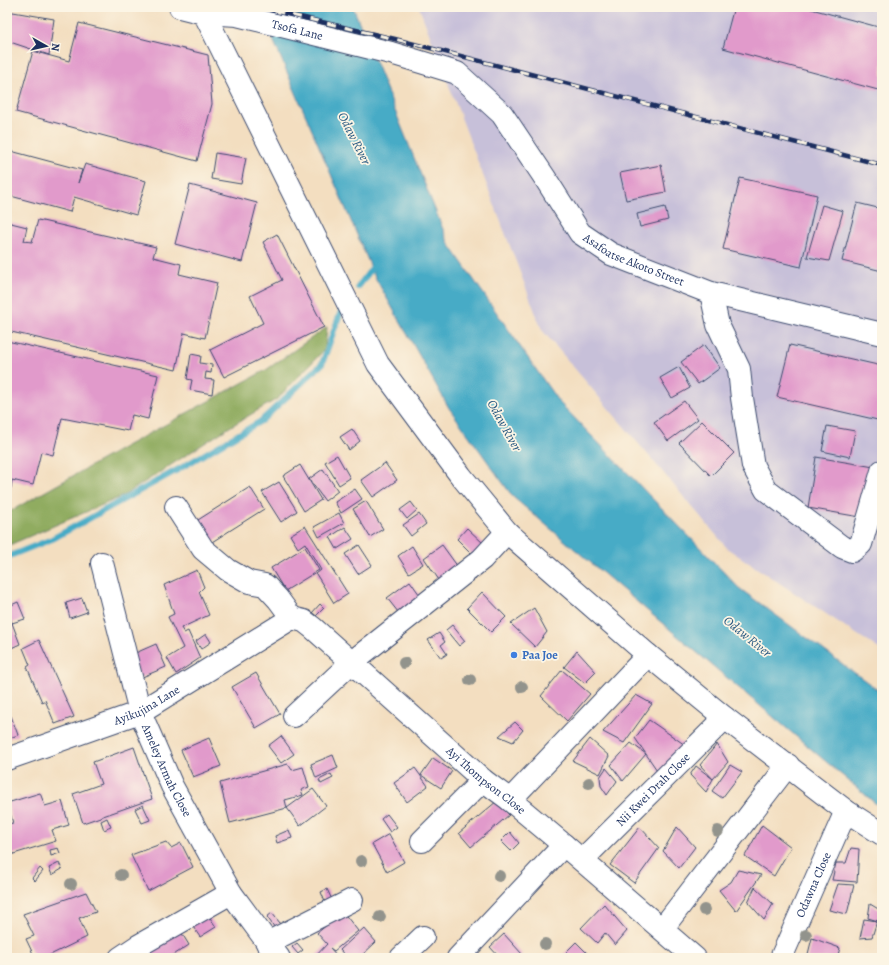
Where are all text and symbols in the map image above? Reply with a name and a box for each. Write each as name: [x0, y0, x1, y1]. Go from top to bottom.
street label: Tsofa Lane: [270, 16, 325, 44]
north arrow: [26, 26, 66, 66]
text: N: [47, 42, 63, 52]
water label: Odaw River: [334, 109, 375, 168]
street label: Asafoatse Akoto Street: [579, 229, 686, 290]
water label: Odaw River: [483, 396, 526, 455]
water label: Odaw River: [720, 612, 775, 661]
place label: Paa Joe: [522, 647, 558, 663]
marker: Paa Joe: [509, 650, 519, 660]
street label: Ayikujina Lane: [111, 681, 183, 729]
street label: Ameley Armah Close: [138, 721, 195, 820]
street label: Ayi Thompson Close: [442, 742, 529, 818]
street label: Nii Kwei Drah Close: [612, 749, 693, 830]
street label: Odawna Close: [792, 850, 835, 920]

